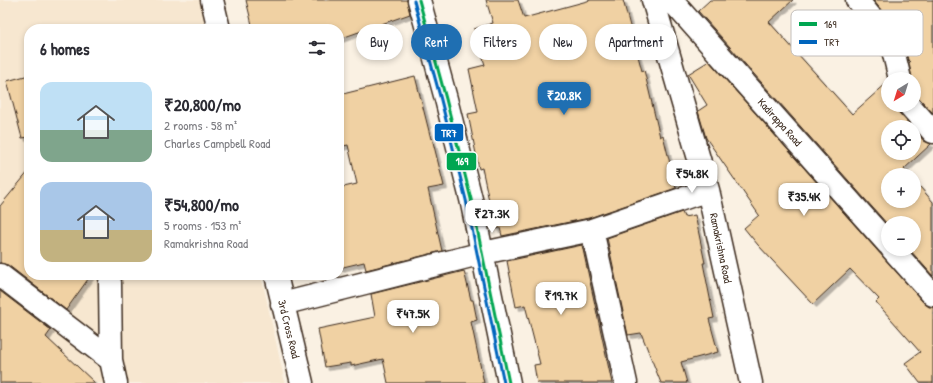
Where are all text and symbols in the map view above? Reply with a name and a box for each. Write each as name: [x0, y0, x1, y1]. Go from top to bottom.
legend: [791, 10, 923, 56]
text: 169: [824, 17, 836, 31]
chip: Buy: [356, 24, 403, 60]
chip: Rent: [411, 24, 462, 60]
chip: Filters: [470, 24, 531, 60]
chip: New: [539, 24, 587, 60]
chip: Apartment: [595, 24, 677, 60]
text: TR7: [824, 35, 840, 49]
text: 6 homes: [40, 37, 90, 60]
icon: filters: [306, 37, 328, 59]
north arrow: [881, 72, 921, 112]
map controls: [881, 72, 921, 256]
pin: ₹20.8K: [531, 82, 597, 116]
text: ₹20.8K: [547, 86, 581, 104]
text: ₹20,800/mo: [164, 93, 241, 116]
street label: Kadirappa Road: [755, 95, 806, 149]
icon: home: [72, 98, 120, 146]
text: 2 rooms · 58 m²: [164, 116, 237, 134]
button: locate: [881, 120, 921, 160]
line badge: TR7: [434, 123, 464, 142]
text: TR7: [440, 126, 457, 140]
text: Charles Campbell Road: [164, 134, 270, 152]
line badge: 169: [446, 152, 477, 171]
text: 169: [456, 154, 468, 168]
pin: ₹54.8K: [659, 160, 725, 194]
text: ₹54.8K: [675, 164, 709, 182]
button: +: [881, 168, 921, 208]
pin: ₹35.4K: [771, 183, 837, 217]
text: ₹35.4K: [787, 187, 821, 205]
text: ₹54,800/mo: [164, 193, 239, 216]
icon: home: [72, 198, 120, 246]
pin: ₹27.3K: [459, 200, 525, 234]
text: ₹27.3K: [474, 204, 510, 222]
street label: Ramakrishna Road: [707, 212, 735, 285]
text: 5 rooms · 153 m²: [164, 216, 241, 234]
button: −: [881, 216, 921, 256]
text: Ramakrishna Road: [164, 234, 248, 252]
pin: ₹19.7K: [528, 282, 594, 316]
text: ₹19.7K: [545, 286, 577, 304]
street label: 3rd Cross Road: [275, 298, 303, 360]
pin: ₹47.5K: [380, 300, 446, 334]
text: ₹47.5K: [396, 304, 430, 322]

